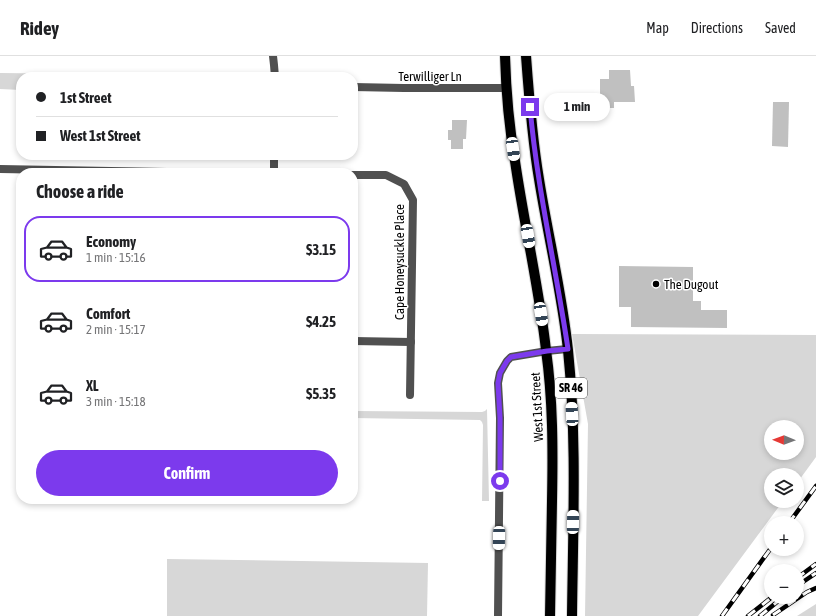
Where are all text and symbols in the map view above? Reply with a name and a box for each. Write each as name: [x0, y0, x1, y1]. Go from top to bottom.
text: Ridey: [20, 17, 59, 39]
text: Map: [646, 20, 669, 36]
text: Directions: [691, 20, 743, 36]
text: Saved: [765, 20, 796, 36]
street label: Terwilliger Ln: [398, 69, 462, 84]
text: 1st Street: [60, 89, 112, 106]
callout: 1 min: [544, 93, 610, 121]
route end: [521, 98, 539, 116]
text: 1 min: [564, 99, 590, 114]
text: West 1st Street: [60, 127, 141, 144]
car: [505, 136, 521, 162]
text: Choose a ride: [36, 181, 124, 202]
street label: Cape Honeysuckle Place: [392, 204, 407, 320]
car: [520, 223, 536, 249]
icon: car: [38, 231, 74, 267]
text: Economy: [86, 233, 136, 250]
text: $3.15: [306, 241, 336, 258]
text: 1 min · 15:16: [86, 250, 146, 265]
place label: The Dugout: [664, 277, 719, 292]
marker: The Dugout: [651, 279, 661, 289]
car: [533, 301, 549, 327]
icon: car: [38, 303, 74, 339]
text: Comfort: [86, 305, 130, 322]
text: $4.25: [306, 313, 336, 330]
text: 2 min · 15:17: [86, 322, 146, 337]
street label: West 1st Street: [528, 372, 546, 442]
icon: car: [38, 375, 74, 411]
text: XL: [86, 377, 99, 394]
road number: SR 46: [555, 378, 587, 398]
text: $5.35: [306, 385, 336, 402]
text: 3 min · 15:18: [86, 394, 146, 409]
car: [565, 402, 579, 426]
north arrow: [764, 420, 804, 460]
map controls: [764, 420, 804, 604]
button: Confirm: [36, 450, 338, 496]
button: layers: [764, 468, 804, 508]
route start: [491, 472, 509, 490]
car: [567, 510, 579, 534]
button: +: [764, 516, 804, 556]
car: [493, 526, 505, 550]
button: −: [764, 564, 804, 604]

